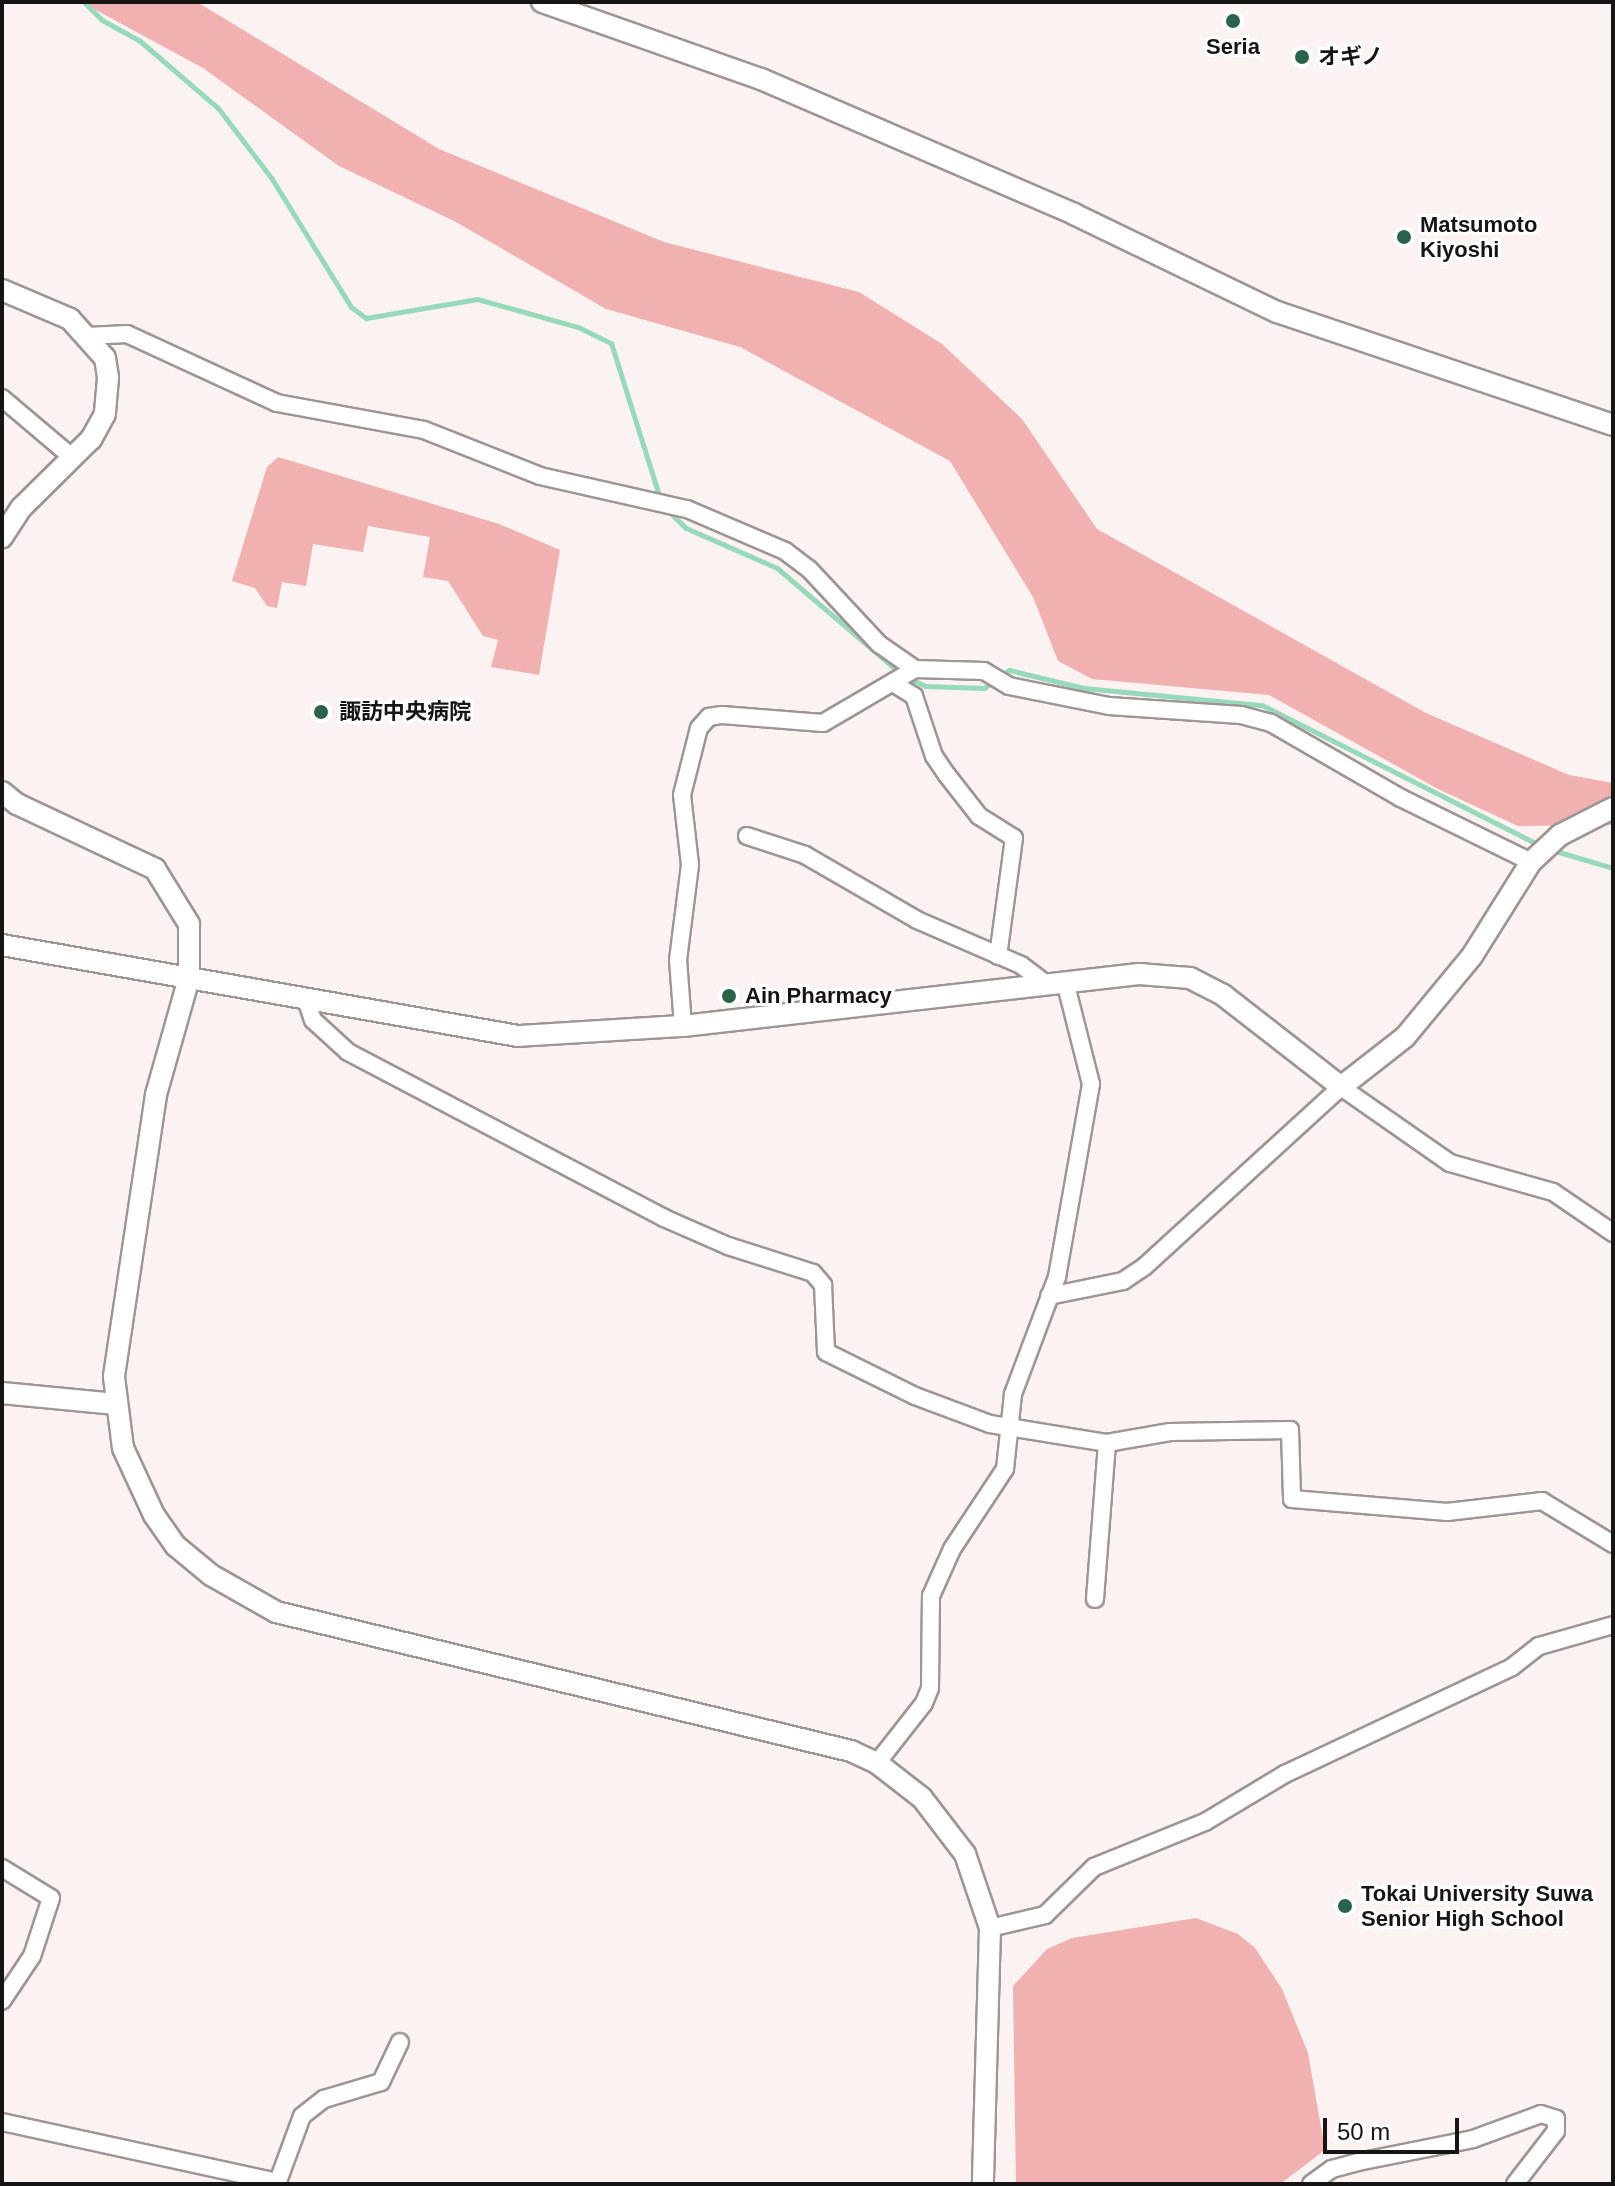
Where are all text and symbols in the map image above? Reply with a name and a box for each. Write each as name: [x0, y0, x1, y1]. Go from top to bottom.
marker: Seria: [1224, 12, 1242, 30]
place label: Seria: [1206, 34, 1260, 60]
place label: オギノ: [1318, 44, 1384, 70]
marker: オギノ: [1293, 48, 1311, 66]
place label: Matsumoto Kiyoshi: [1420, 211, 1537, 262]
marker: Matsumoto Kiyoshi: [1395, 228, 1413, 246]
place label: 諏訪中央病院: [339, 699, 471, 725]
marker: 諏訪中央病院: [310, 701, 332, 723]
place label: Ain Pharmacy: [745, 983, 892, 1009]
marker: Ain Pharmacy: [720, 987, 738, 1005]
place label: Tokai University Suwa Senior High School: [1361, 1880, 1593, 1932]
marker: Tokai University Suwa Senior High School: [1336, 1897, 1354, 1915]
scale bar: [1327, 2102, 1463, 2152]
text: 50 m: [1337, 2118, 1390, 2145]

